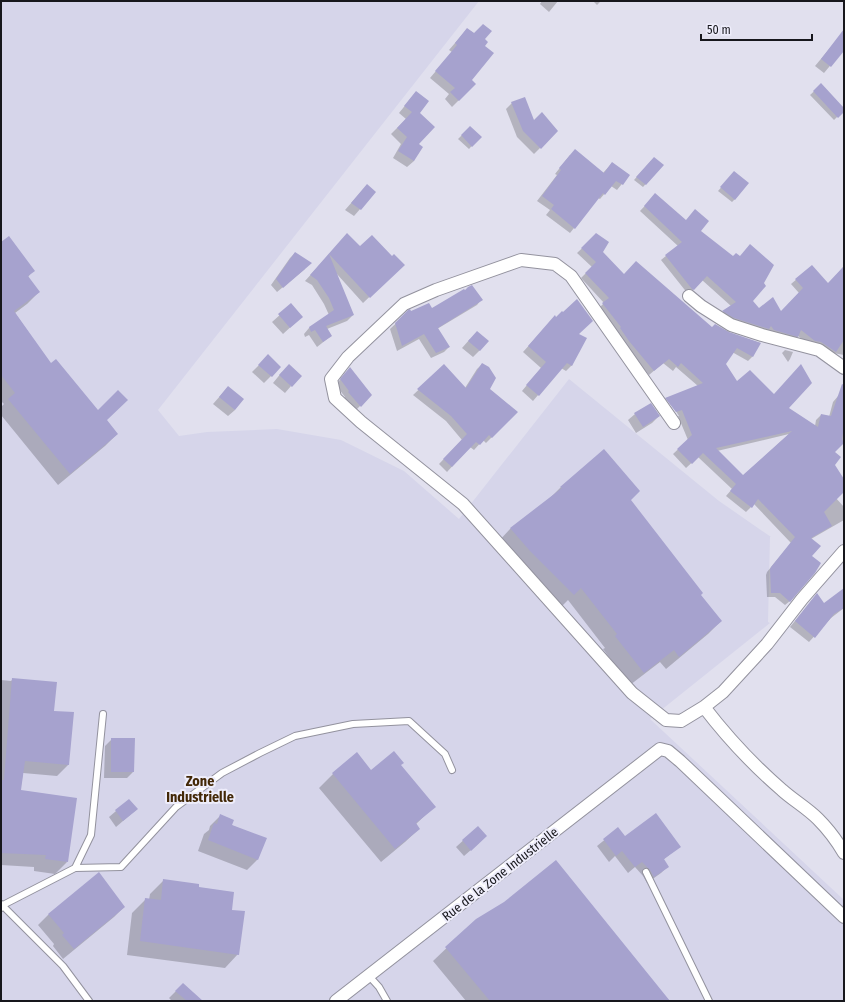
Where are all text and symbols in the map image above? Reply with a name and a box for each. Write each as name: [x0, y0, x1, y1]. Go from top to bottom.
scale bar: [701, 16, 812, 42]
text: 50 m: [707, 23, 731, 37]
district label: Zone Industrielle: [166, 773, 234, 806]
street label: Rue de la Zone Industrielle: [439, 824, 561, 924]

